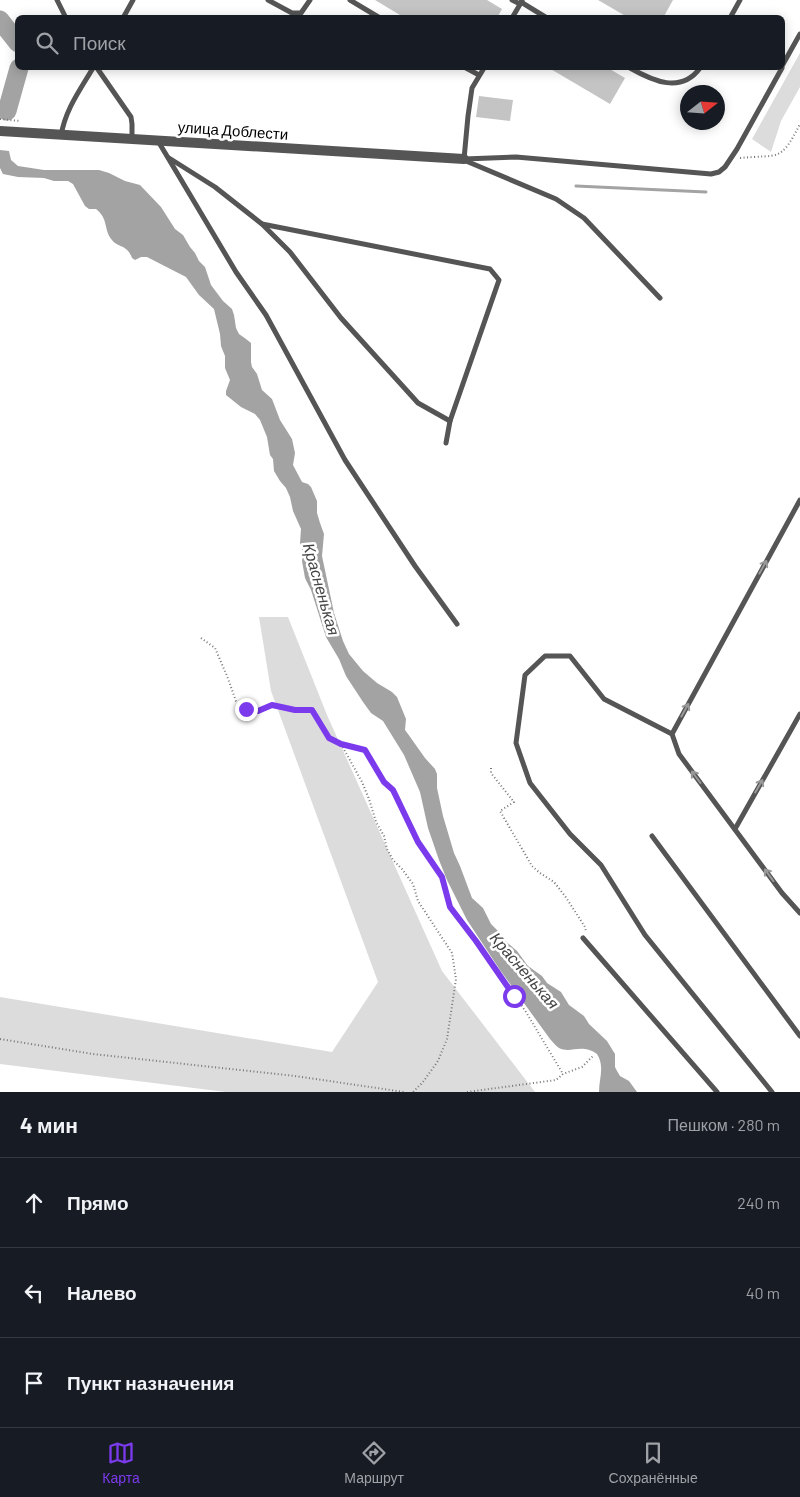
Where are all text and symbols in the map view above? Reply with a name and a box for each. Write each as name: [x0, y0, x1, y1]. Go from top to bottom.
search box: [15, 15, 785, 70]
icon: search: [33, 29, 61, 57]
text: Поиск: [73, 31, 126, 54]
north arrow: [680, 85, 725, 130]
street label: улица Доблести: [177, 117, 289, 143]
water label: Красненькая: [300, 541, 344, 638]
one-way arrow: [758, 560, 768, 575]
route end: [235, 698, 258, 721]
one-way arrow: [681, 703, 690, 718]
one-way arrow: [691, 771, 702, 784]
one-way arrow: [754, 779, 764, 794]
one-way arrow: [764, 868, 774, 882]
water label: Красненькая: [487, 928, 564, 1012]
route start: [503, 985, 526, 1008]
text: 4 мин: [20, 1112, 78, 1137]
text: Пешком · 280 m: [668, 1115, 780, 1134]
icon: ahead: [20, 1189, 48, 1217]
text: Прямо: [67, 1191, 129, 1214]
text: 240 m: [737, 1193, 780, 1212]
icon: left: [20, 1279, 48, 1307]
text: Налево: [67, 1281, 137, 1304]
text: 40 m: [746, 1283, 780, 1302]
icon: arrive: [20, 1369, 48, 1397]
text: Пункт назначения: [67, 1371, 234, 1394]
tab: Карта: [102, 1439, 140, 1486]
tab: Маршрут: [344, 1439, 404, 1486]
tab: Сохранённые: [609, 1439, 698, 1486]

